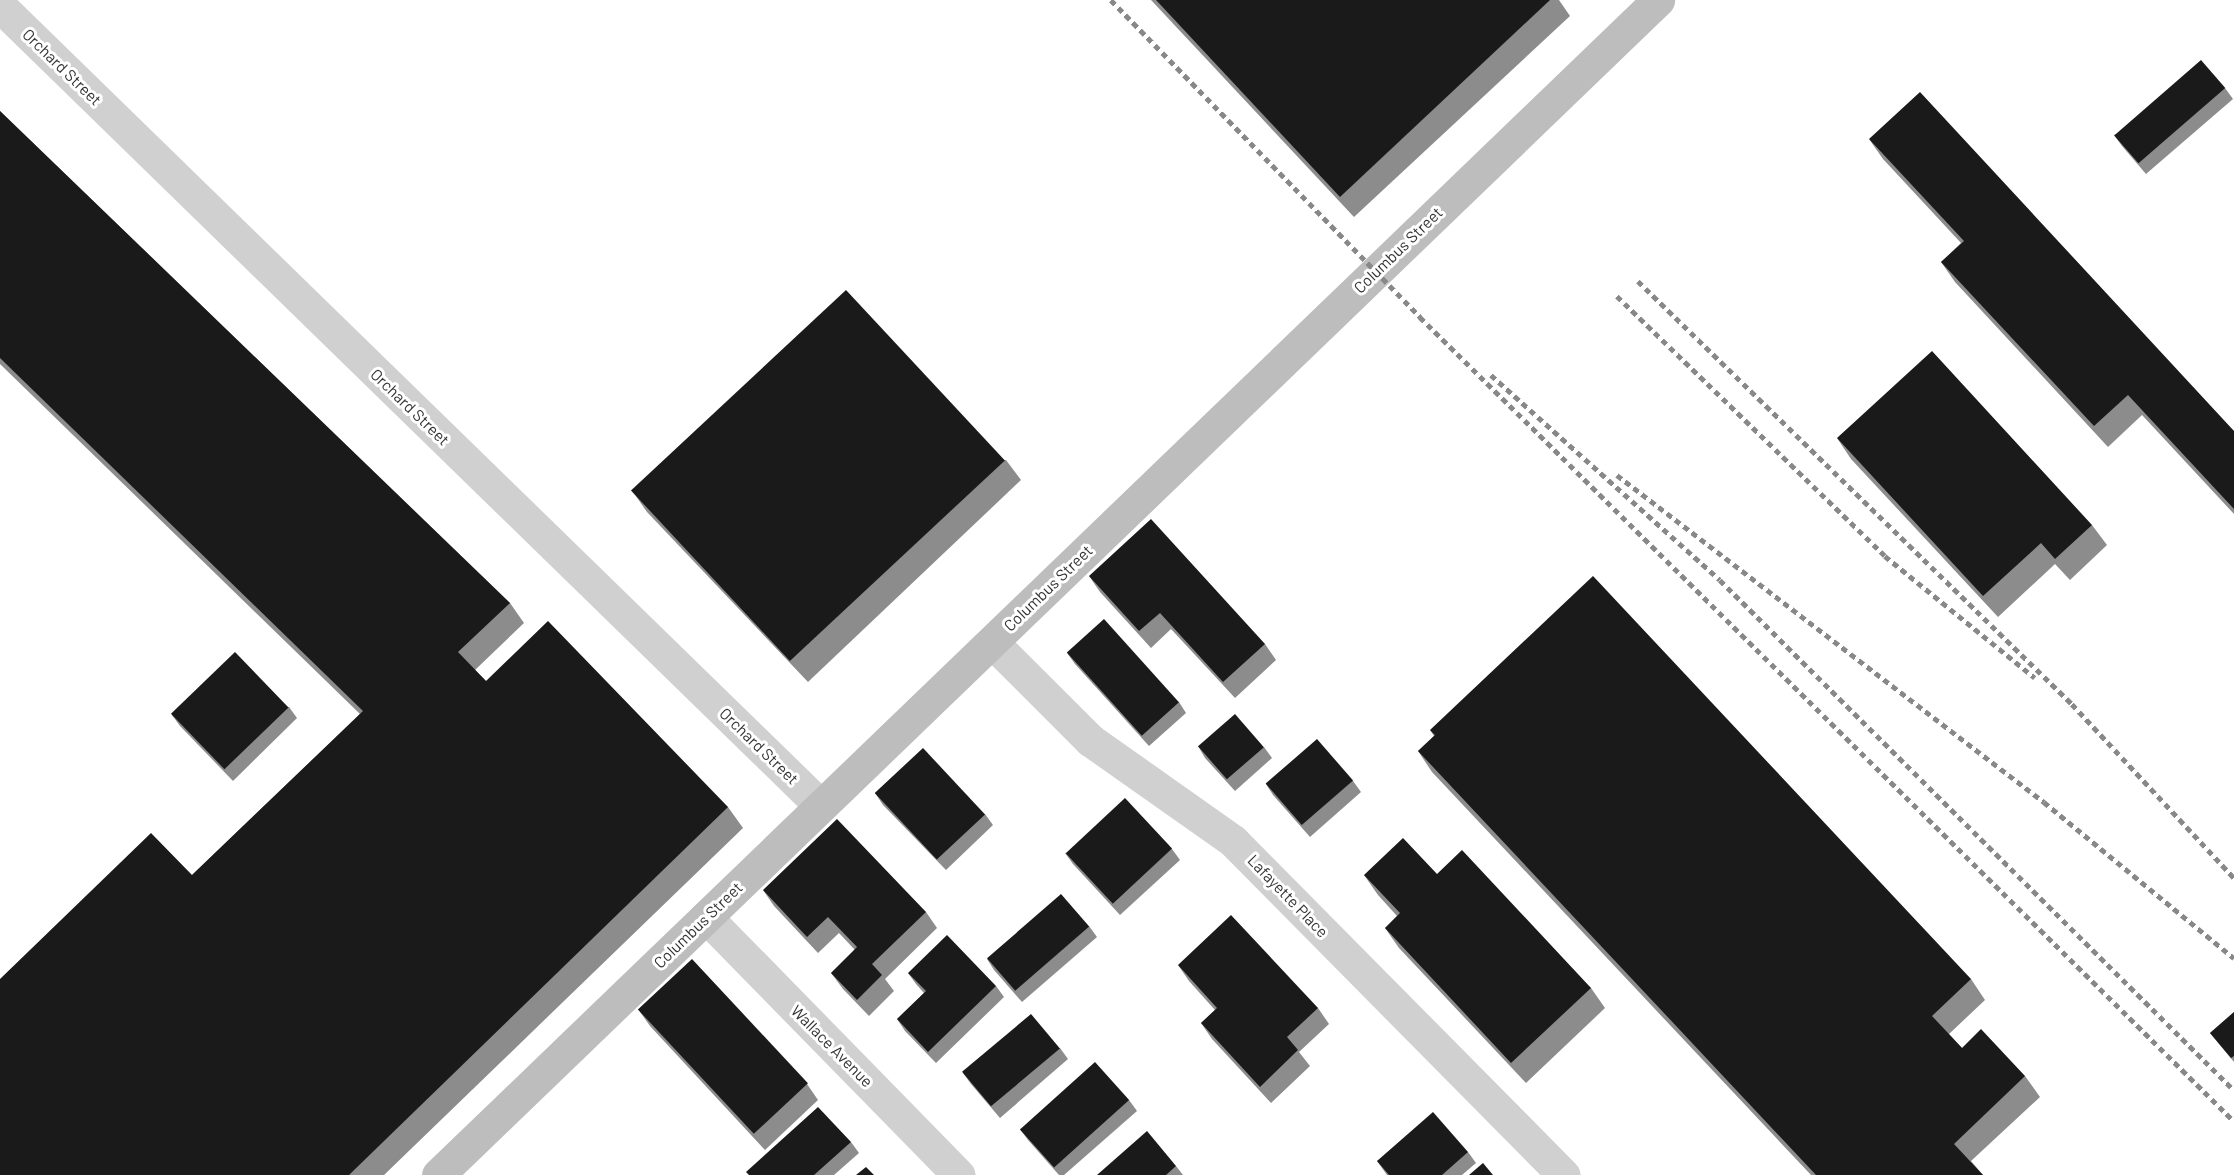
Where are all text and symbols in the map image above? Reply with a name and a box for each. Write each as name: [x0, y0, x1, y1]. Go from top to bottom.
street label: Orchard Street: [19, 25, 105, 109]
street label: Columbus Street: [1350, 203, 1446, 297]
street label: Orchard Street: [367, 365, 453, 449]
street label: Columbus Street: [1000, 541, 1096, 635]
street label: Orchard Street: [716, 704, 802, 788]
street label: Lafayette Place: [1244, 851, 1332, 941]
street label: Columbus Street: [650, 878, 746, 972]
street label: Wallace Avenue: [787, 1001, 877, 1091]

